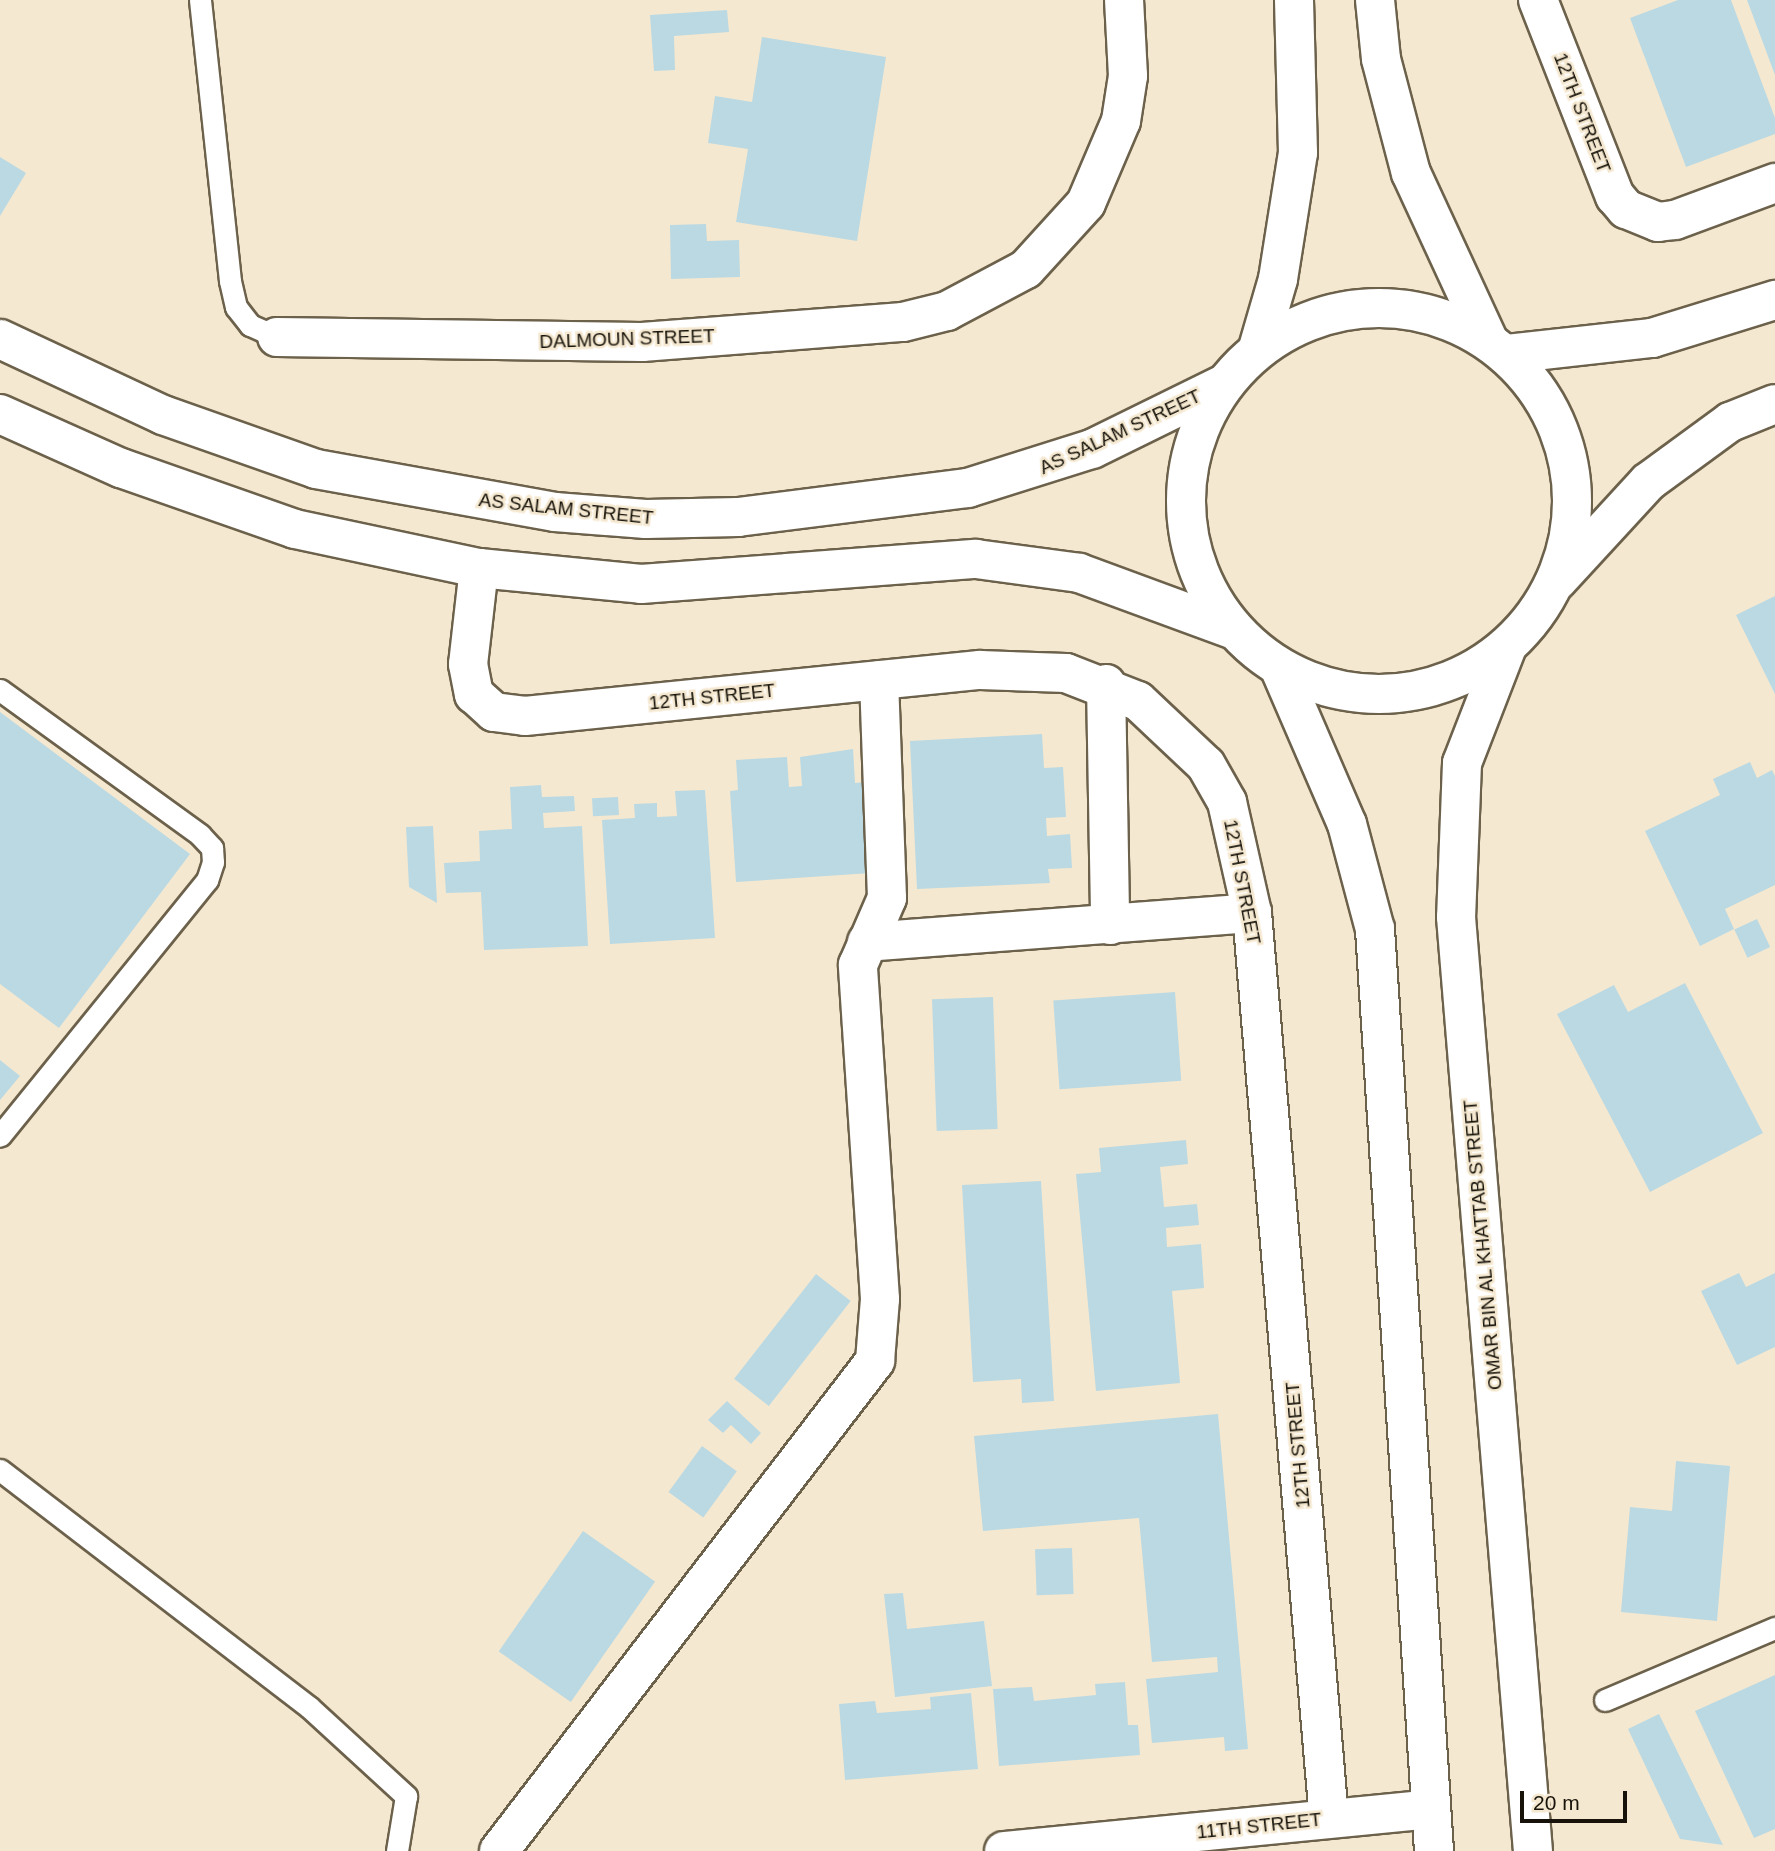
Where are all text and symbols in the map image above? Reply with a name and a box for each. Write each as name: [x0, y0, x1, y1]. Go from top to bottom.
street label: 12TH STREET: [1549, 50, 1615, 176]
street label: DALMOUN STREET: [539, 325, 715, 353]
street label: AS SALAM STREET: [1036, 385, 1204, 479]
street label: AS SALAM STREET: [478, 489, 654, 529]
street label: 12TH STREET: [648, 679, 776, 715]
street label: 12TH STREET: [1219, 818, 1265, 946]
street label: OMAR BIN AL KHATTAB STREET: [1459, 1098, 1507, 1392]
street label: 12TH STREET: [1281, 1381, 1315, 1509]
scale bar: [1523, 1778, 1630, 1822]
text: 20 m: [1533, 1791, 1580, 1814]
street label: 11TH STREET: [1196, 1808, 1322, 1844]

